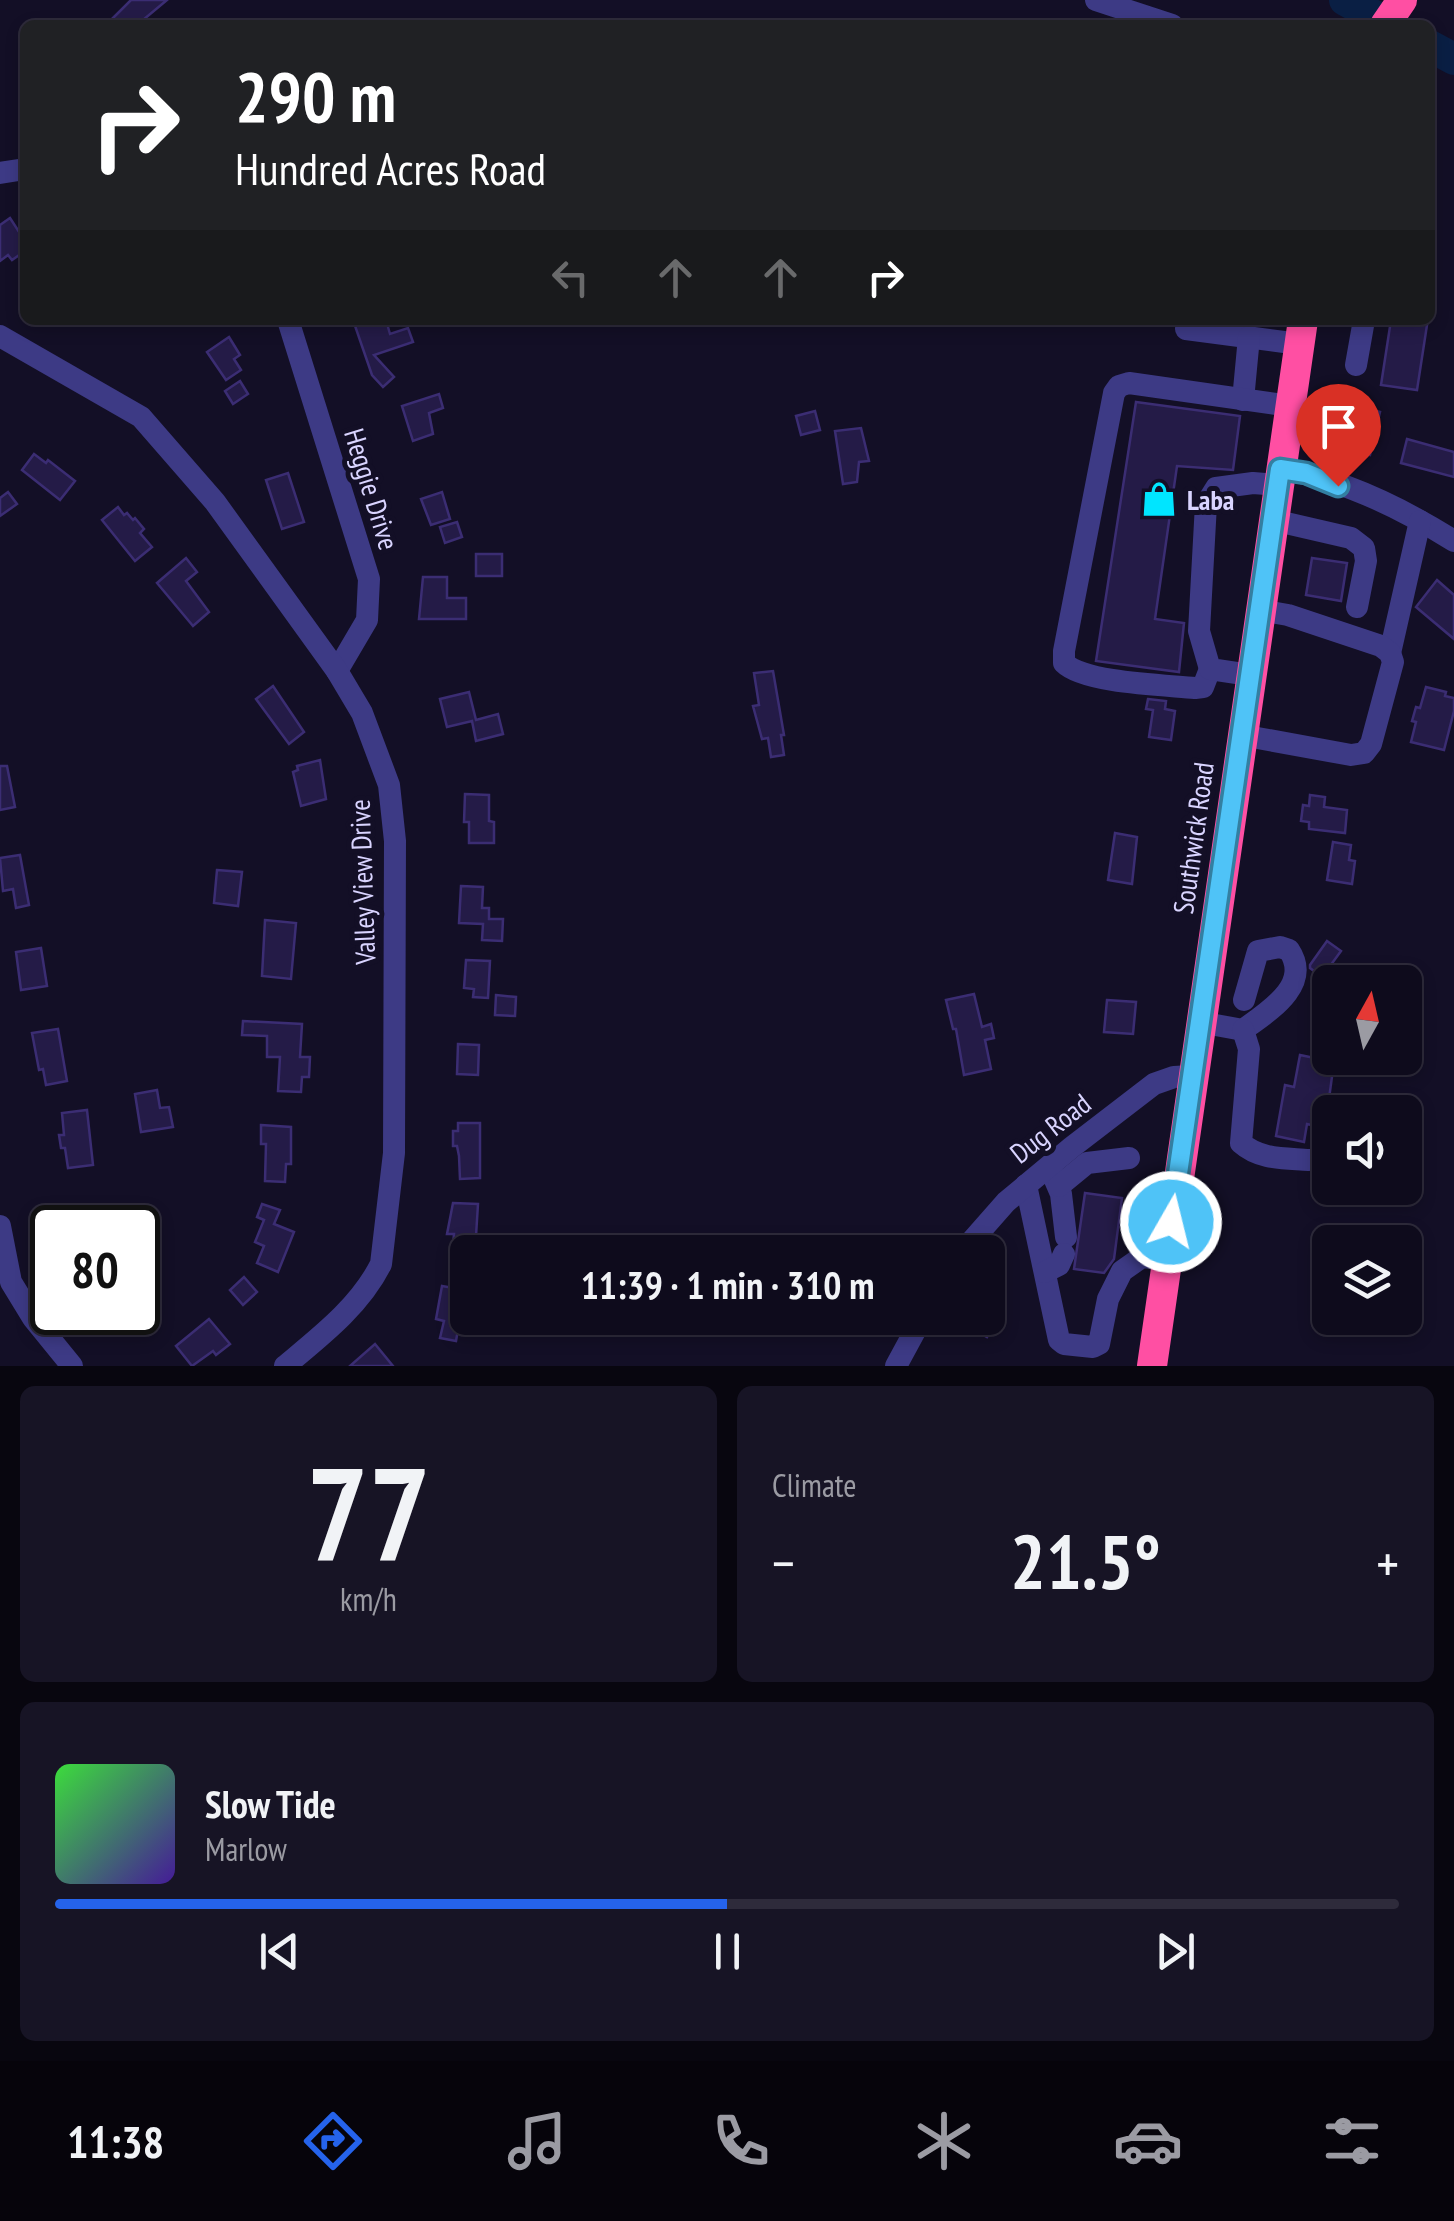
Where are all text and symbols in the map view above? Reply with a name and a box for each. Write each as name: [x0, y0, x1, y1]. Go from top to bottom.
text: 290 m: [235, 51, 396, 141]
icon: right: [70, 60, 200, 190]
text: Hundred Acres Road: [235, 139, 546, 197]
icon: left: [543, 250, 598, 305]
icon: ahead: [648, 250, 703, 305]
icon: ahead: [753, 250, 808, 305]
icon: right: [858, 250, 913, 305]
pin: [1296, 384, 1381, 487]
icon: arrive: [1311, 399, 1366, 454]
street label: Heggie Drive: [336, 424, 408, 554]
shop icon: Laba: [1140, 480, 1178, 518]
place label: Laba: [1187, 481, 1234, 518]
street label: Southwick Road: [1164, 760, 1222, 916]
street label: Valley View Drive: [341, 799, 383, 966]
north arrow: [1312, 965, 1422, 1075]
map controls: [1312, 965, 1422, 1335]
street label: Dug Road: [1002, 1085, 1098, 1171]
button: sound: [1312, 1095, 1422, 1205]
position arrow: [1119, 1170, 1223, 1274]
speed limit sign: 80: [30, 1205, 160, 1335]
button: layers: [1312, 1225, 1422, 1335]
text: 11:39 · 1 min · 310 m: [581, 1260, 874, 1309]
text: 77: [306, 1429, 431, 1597]
text: Climate: [772, 1464, 856, 1506]
text: 21.5°: [1010, 1513, 1161, 1610]
text: −: [772, 1527, 795, 1598]
text: +: [1376, 1527, 1399, 1598]
text: km/h: [340, 1578, 397, 1620]
text: Slow Tide: [205, 1779, 336, 1828]
text: Marlow: [205, 1828, 287, 1870]
icon: previous: [252, 1924, 307, 1979]
icon: pause: [700, 1924, 755, 1979]
icon: next: [1148, 1924, 1203, 1979]
icon: directions: [298, 2106, 368, 2176]
icon: music: [502, 2106, 572, 2176]
icon: phone: [706, 2106, 776, 2176]
icon: climate: [909, 2106, 979, 2176]
icon: car: [1113, 2106, 1183, 2176]
icon: filters: [1317, 2106, 1387, 2176]
text: 11:38: [67, 2112, 164, 2170]

